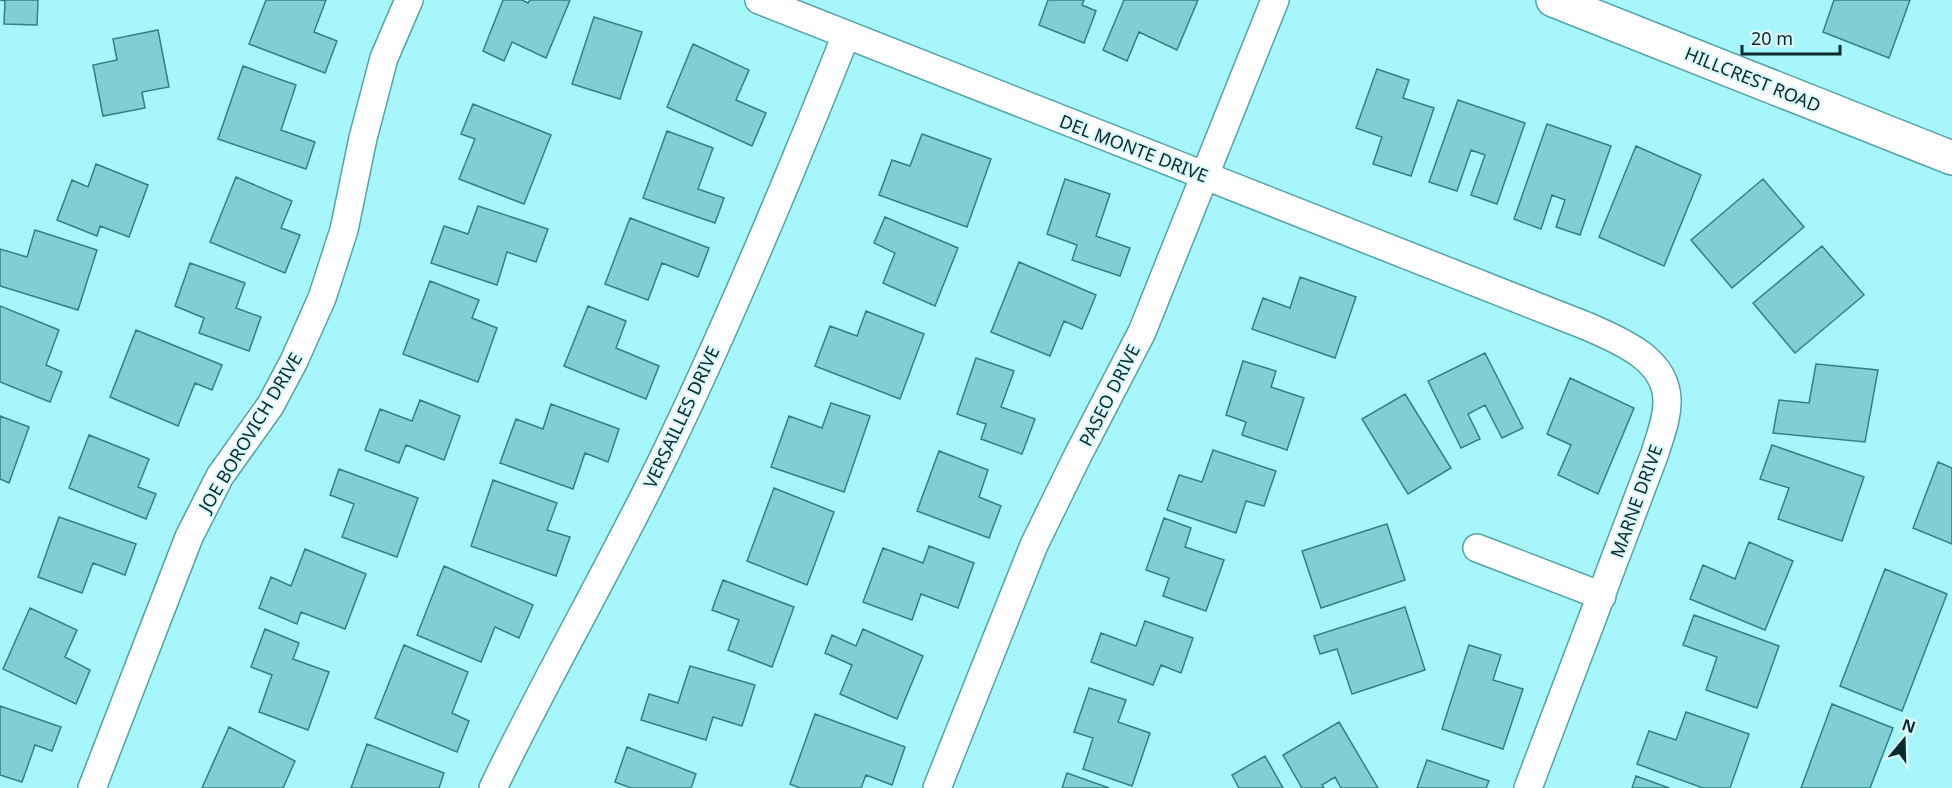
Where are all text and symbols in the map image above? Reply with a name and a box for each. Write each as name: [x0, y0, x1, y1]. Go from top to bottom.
scale bar: [1742, 18, 1840, 56]
text: 20 m: [1751, 26, 1793, 50]
street label: HILLCREST ROAD: [1681, 41, 1825, 117]
street label: DEL MONTE DRIVE: [1056, 109, 1212, 187]
street label: PASEO DRIVE: [1073, 340, 1145, 450]
street label: VERSAILLES DRIVE: [638, 342, 724, 492]
street label: JOE BOROVICH DRIVE: [192, 348, 307, 518]
street label: MARNE DRIVE: [1604, 441, 1668, 561]
north arrow: [1874, 710, 1934, 770]
text: N: [1899, 713, 1919, 738]

